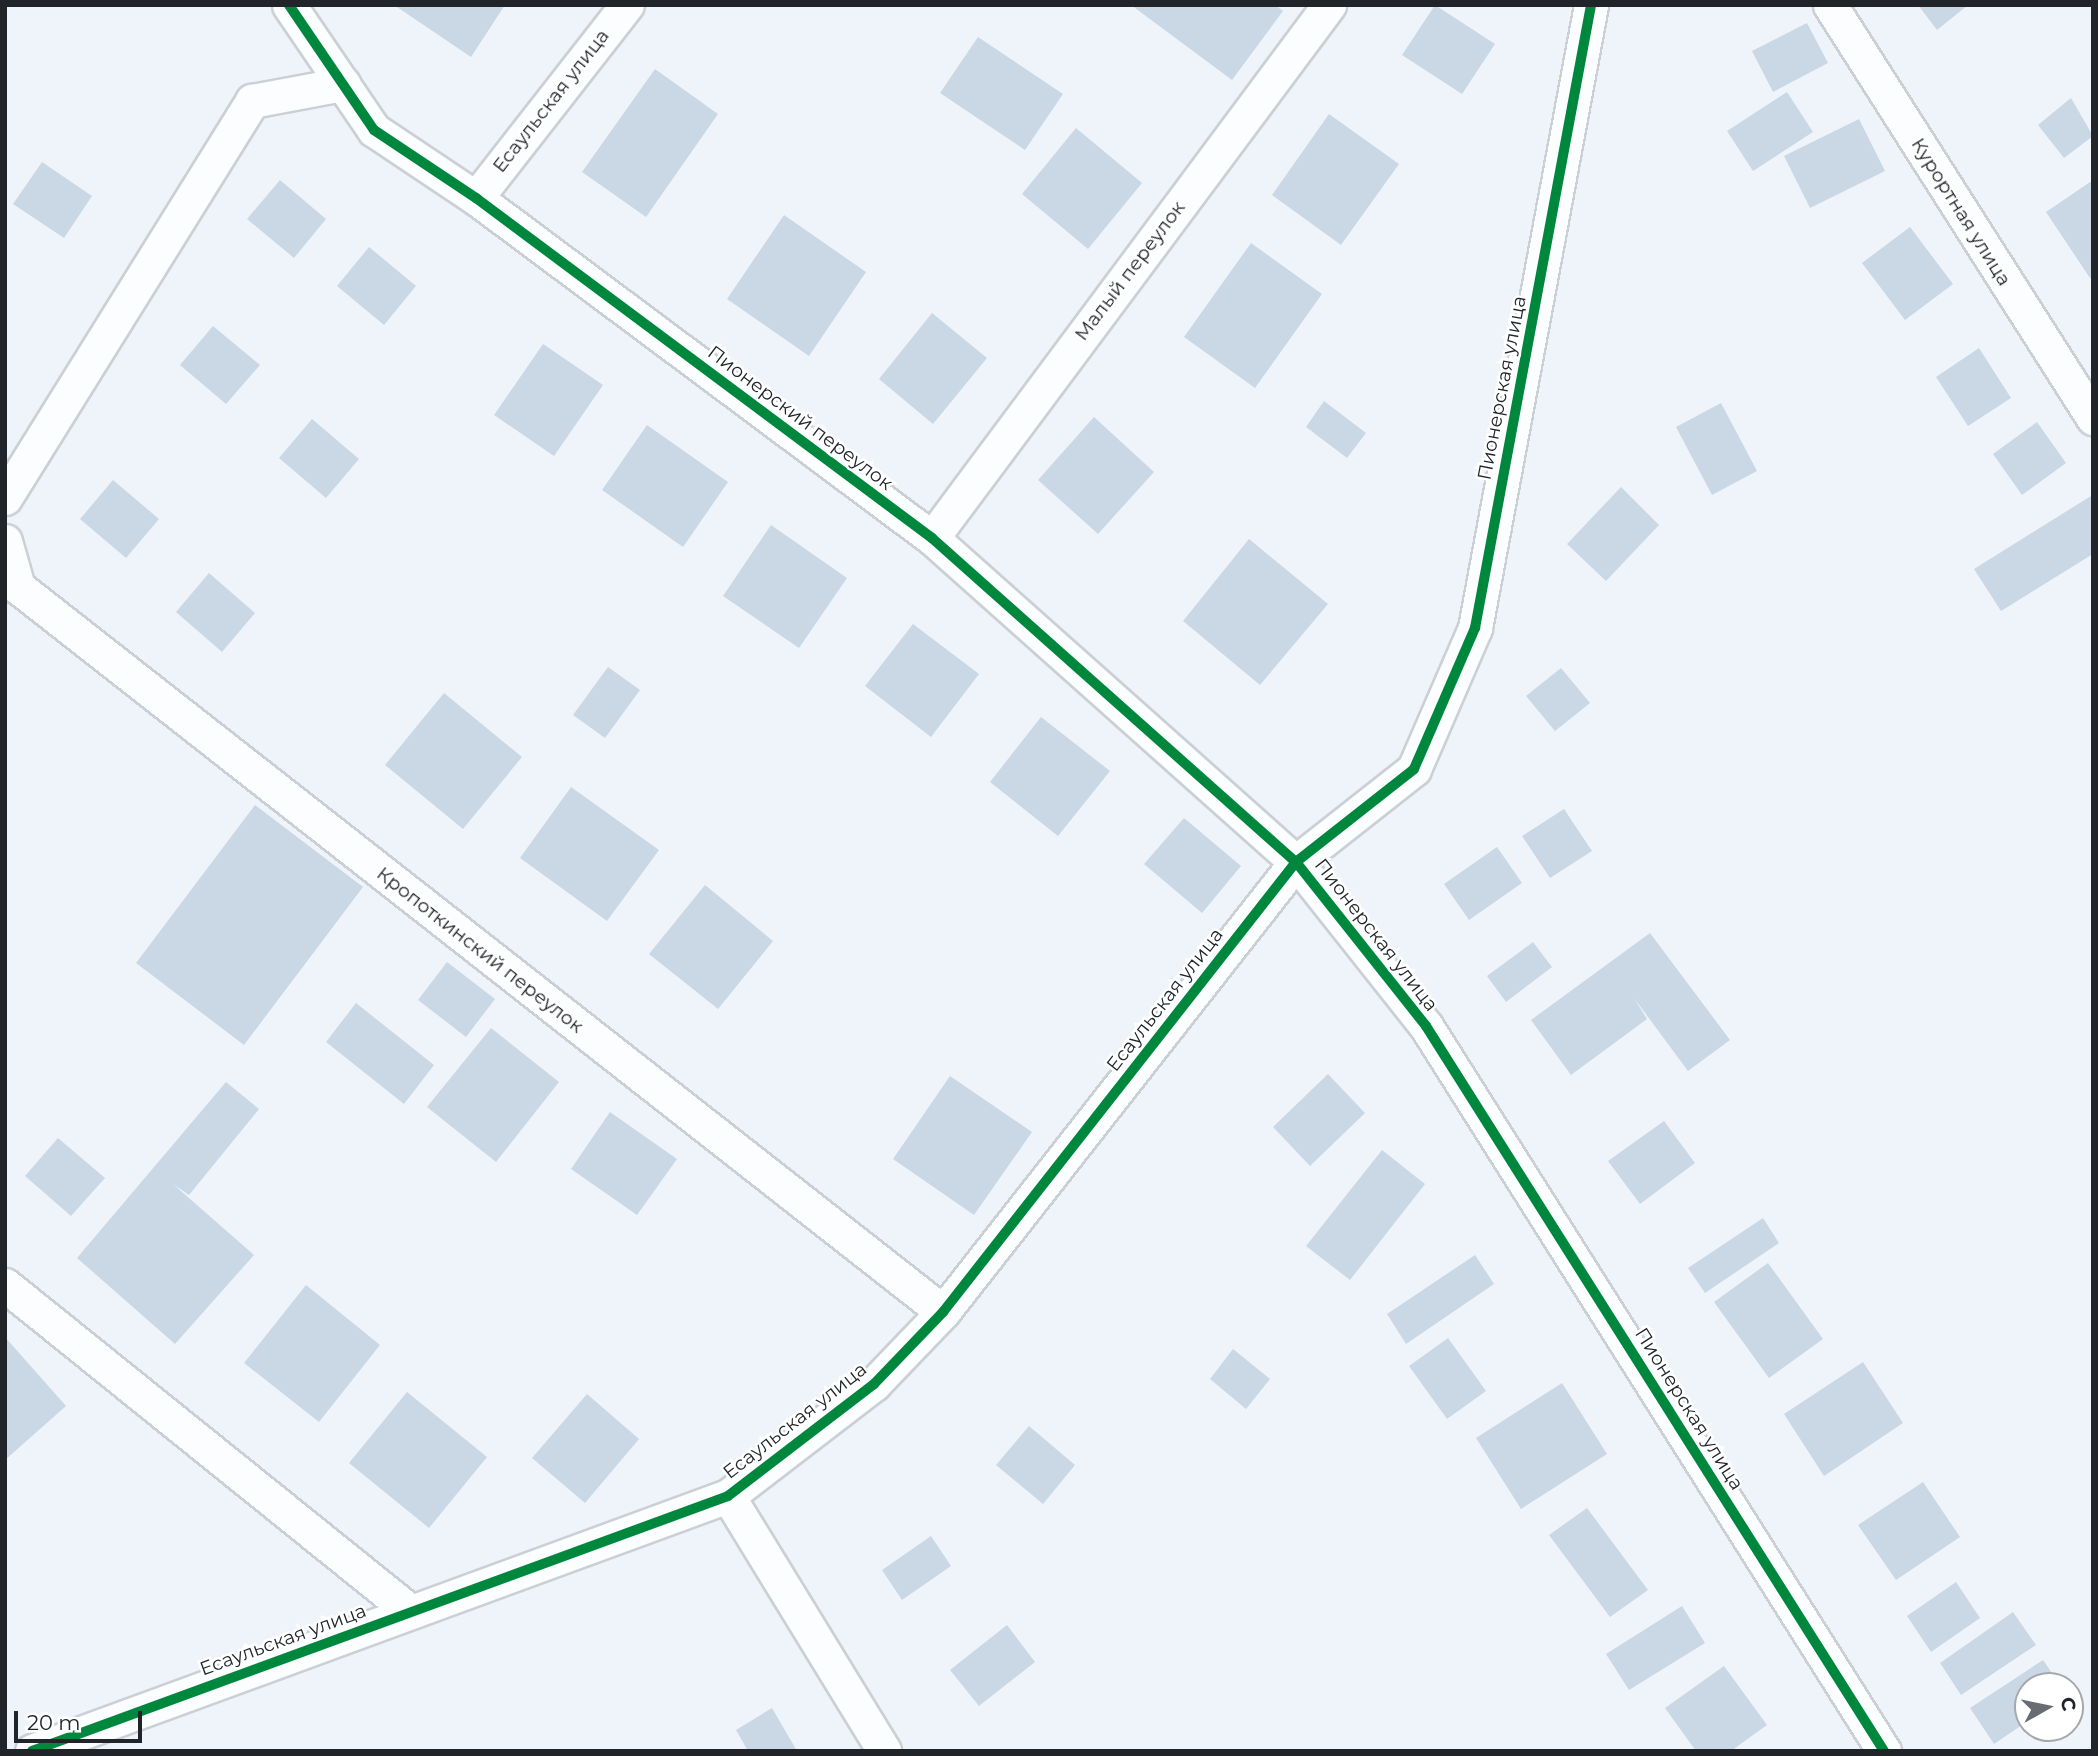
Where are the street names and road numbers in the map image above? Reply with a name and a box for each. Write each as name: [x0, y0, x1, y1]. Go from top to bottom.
street label: Есаульская улица: [488, 25, 614, 177]
street label: Курортная улица: [1906, 134, 2016, 290]
street label: Малый переулок: [1070, 197, 1190, 345]
street label: Пионерская улица: [1473, 294, 1531, 482]
street label: Пионерский переулок: [703, 341, 897, 495]
street label: Пионерская улица: [1309, 854, 1443, 1016]
street label: Кропоткинский переулок: [372, 862, 588, 1038]
street label: Есаульская улица: [1102, 924, 1228, 1076]
street label: Пионерская улица: [1630, 1324, 1748, 1494]
street label: Есаульская улица: [719, 1358, 871, 1484]
street label: Есаульская улица: [197, 1599, 369, 1681]

